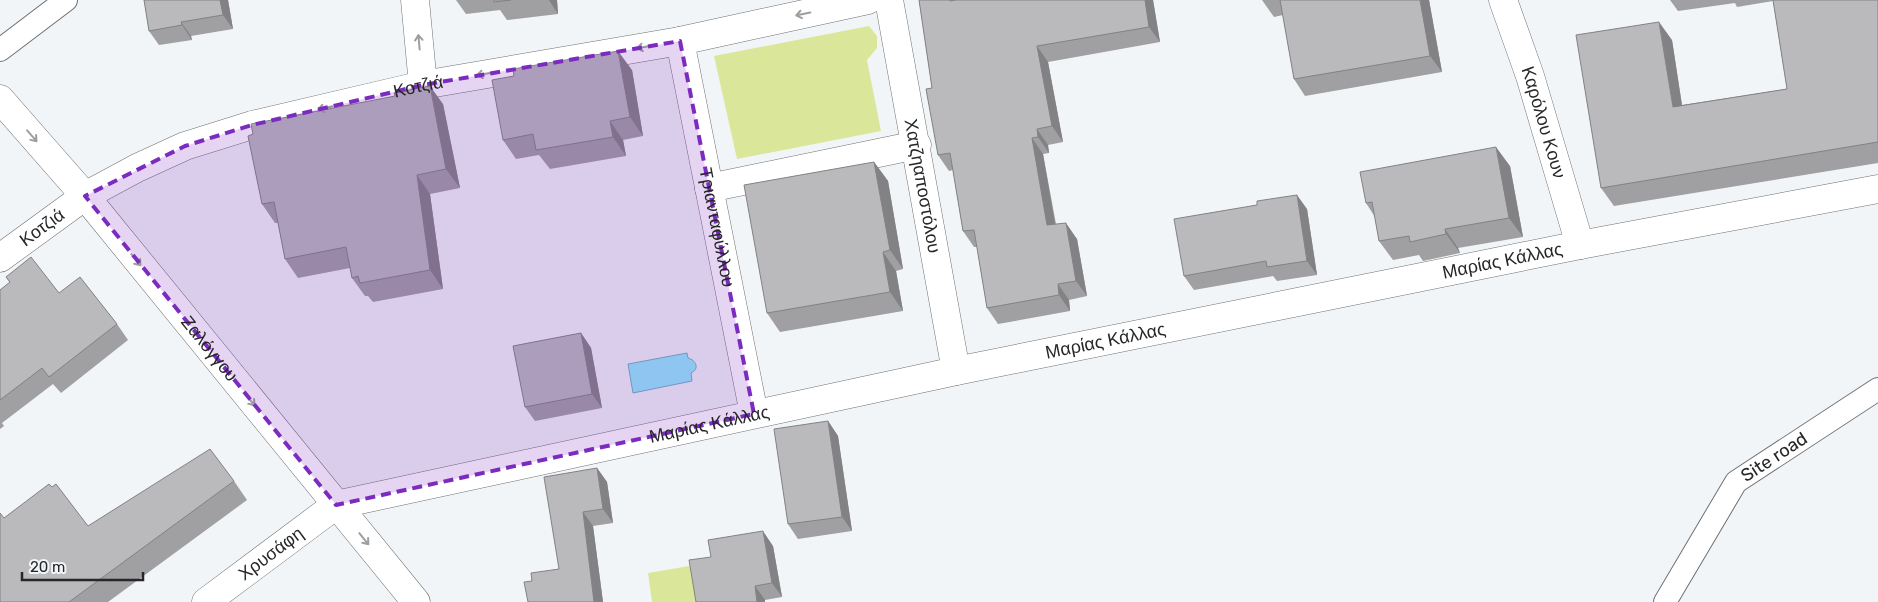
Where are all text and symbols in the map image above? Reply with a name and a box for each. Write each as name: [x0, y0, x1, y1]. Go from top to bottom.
one-way arrow: [796, 10, 812, 19]
one-way arrow: [415, 35, 424, 51]
one-way arrow: [637, 42, 653, 52]
street label: Καρόλου Κουν: [1516, 63, 1571, 181]
one-way arrow: [477, 70, 493, 80]
street label: Κοτζιά: [391, 71, 445, 103]
one-way arrow: [318, 104, 334, 113]
street label: Χατζηαποστόλου: [900, 117, 945, 255]
one-way arrow: [26, 129, 38, 142]
street label: Τριανταφύλλου: [694, 166, 740, 289]
street label: Κοτζιά: [15, 204, 69, 251]
street label: Μαρίας Κάλλας: [1440, 238, 1565, 284]
one-way arrow: [131, 253, 142, 266]
street label: Ζαλόγγου: [176, 312, 243, 386]
street label: Μαρίας Κάλλας: [1043, 318, 1168, 364]
one-way arrow: [245, 393, 256, 406]
street label: Μαρίας Κάλλας: [647, 401, 772, 448]
street label: Site road: [1737, 427, 1811, 487]
street label: Χρυσάφη: [234, 522, 308, 585]
one-way arrow: [358, 532, 369, 545]
scale bar: [22, 550, 144, 582]
text: 20 m: [30, 558, 65, 576]

